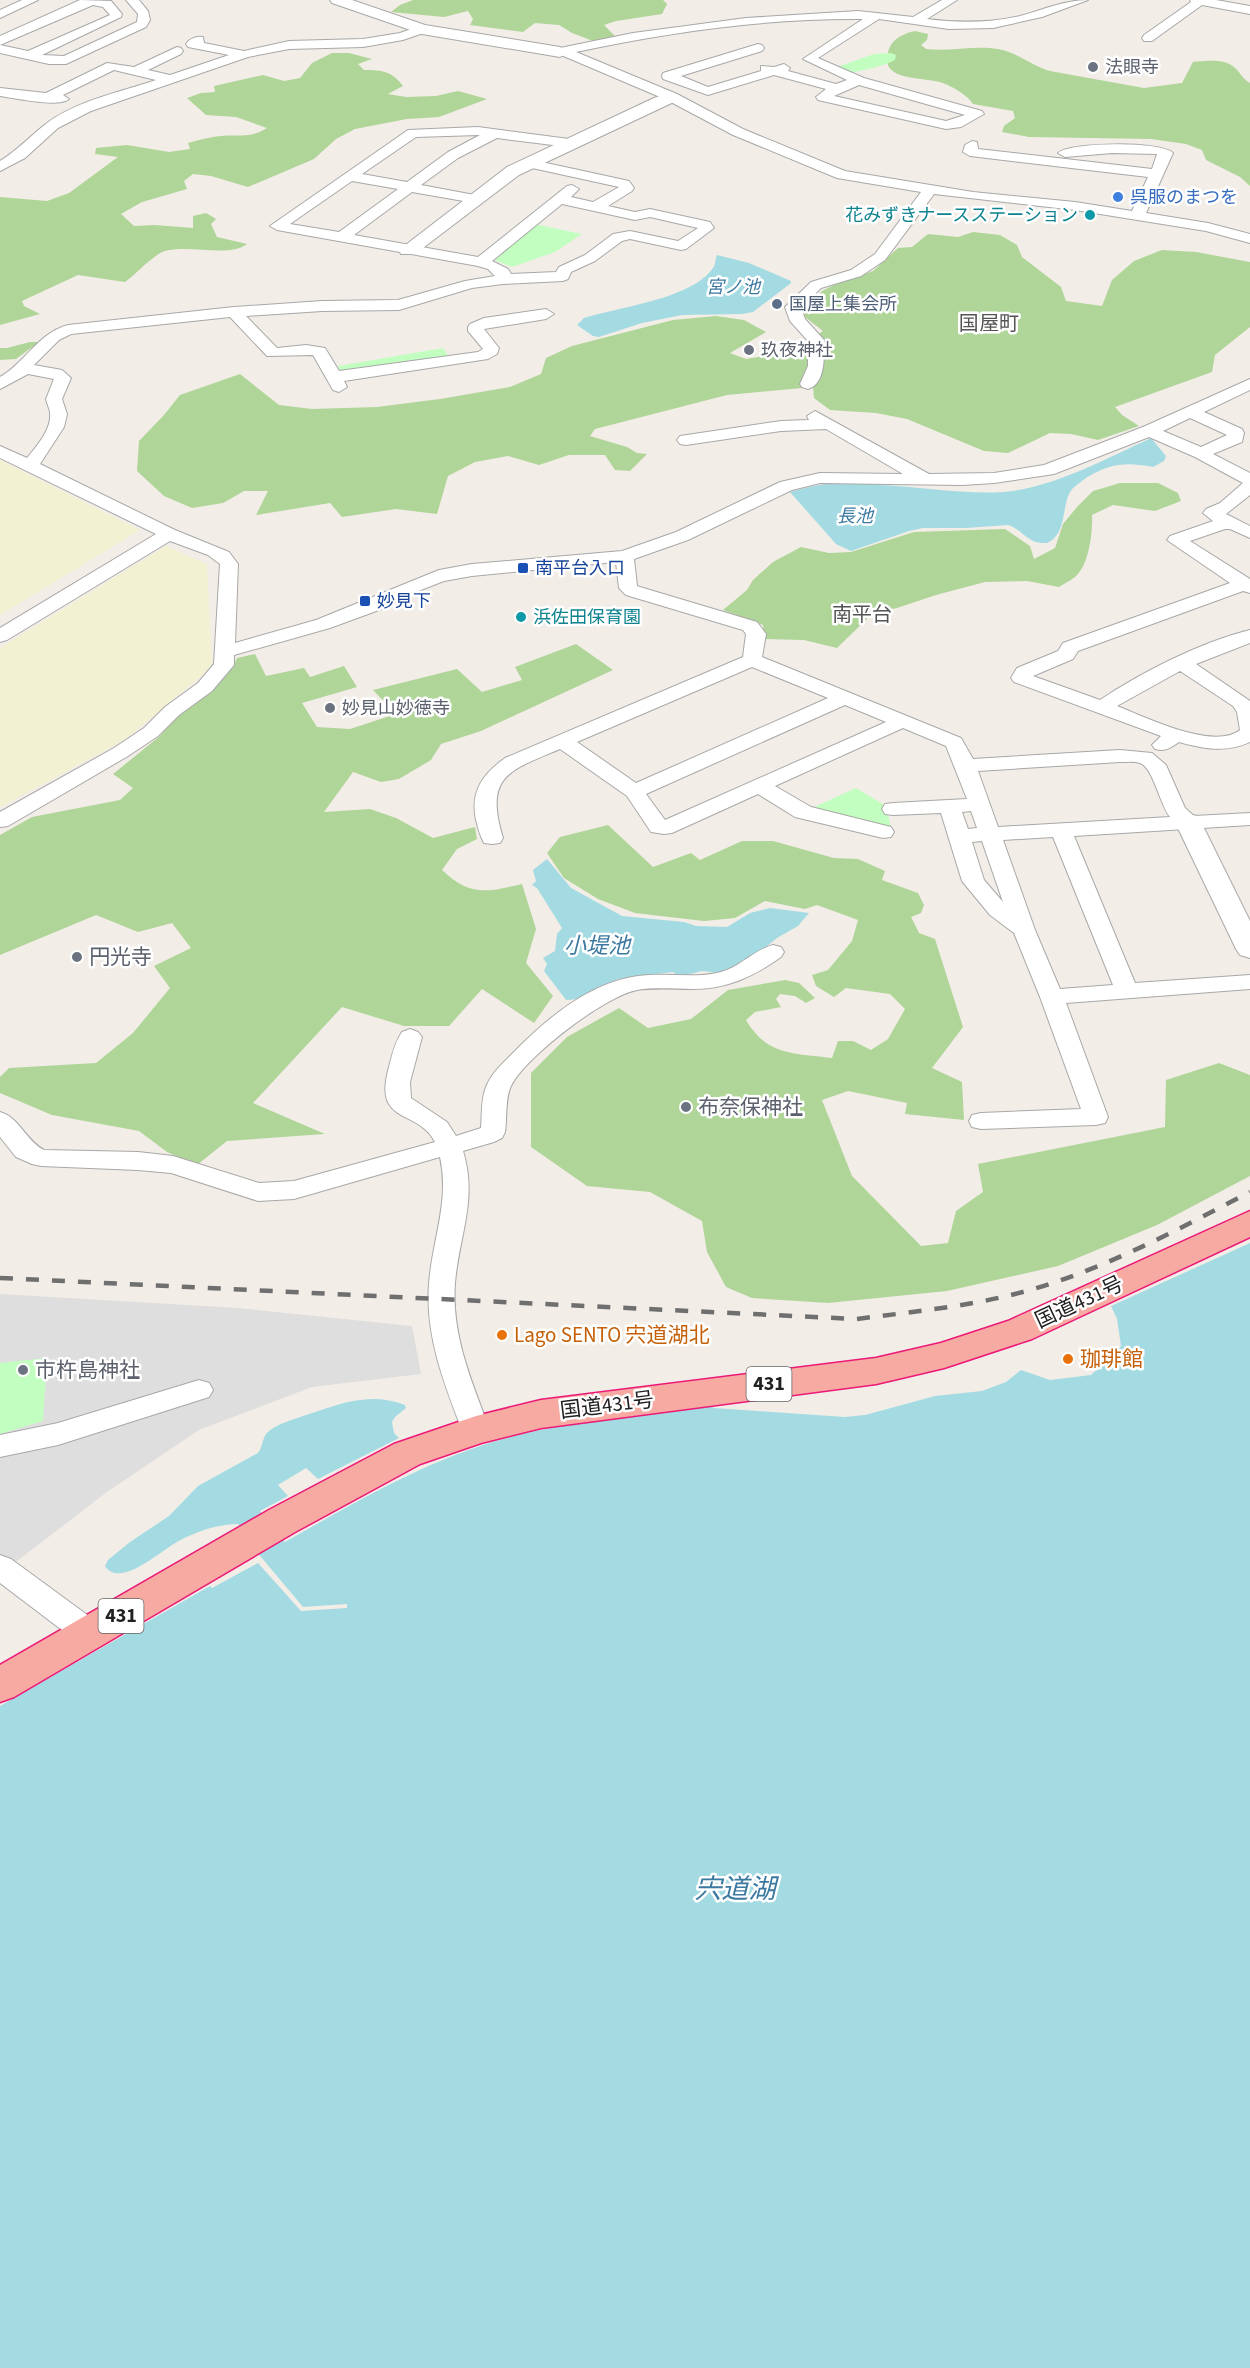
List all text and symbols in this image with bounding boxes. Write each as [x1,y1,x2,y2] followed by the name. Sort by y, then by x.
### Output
[1105,55,1159,80] place label: 法眼寺
[1086,60,1100,74] marker: 法眼寺
[1130,185,1238,210] place label: 呉服のまつを
[1111,190,1125,204] marker: 呉服のまつを
[845,203,1078,228] place label: 花みずきナースステーション
[1083,208,1097,222] marker: 花みずきナースステーション
[706,275,762,300] water label: 宮ノ池
[789,292,897,317] place label: 国屋上集会所
[770,297,784,311] marker: 国屋上集会所
[959,310,1019,338] district label: 国屋町
[761,338,833,363] place label: 玖夜神社
[742,343,756,357] marker: 玖夜神社
[837,504,875,529] water label: 長池
[535,556,625,581] place label: 南平台入口
[516,561,530,575] marker: 南平台入口
[377,589,431,614] place label: 妙見下
[358,594,372,608] marker: 妙見下
[832,601,892,629] district label: 南平台
[533,605,641,630] place label: 浜佐田保育園
[514,610,528,624] marker: 浜佐田保育園
[342,696,450,721] place label: 妙見山妙徳寺
[323,701,337,715] marker: 妙見山妙徳寺
[564,930,632,962] water label: 小堤池
[89,942,152,972] place label: 円光寺
[70,950,84,964] marker: 円光寺
[698,1092,803,1122] place label: 布奈保神社
[679,1100,693,1114] marker: 布奈保神社
[1030,1268,1128,1336] street label: 国道431号
[514,1320,709,1350] place label: Lago SENTO 宍道湖北
[495,1328,509,1342] marker: Lago SENTO 宍道湖北
[1080,1344,1143,1374] place label: 珈琲館
[1061,1352,1075,1366] marker: 珈琲館
[35,1355,140,1385] place label: 市杵島神社
[16,1363,30,1377] marker: 市杵島神社
[746,1367,792,1401] road number: 431
[558,1384,656,1426] street label: 国道431号
[98,1599,144,1633] road number: 431
[695,1870,779,1909] water label: 宍道湖

